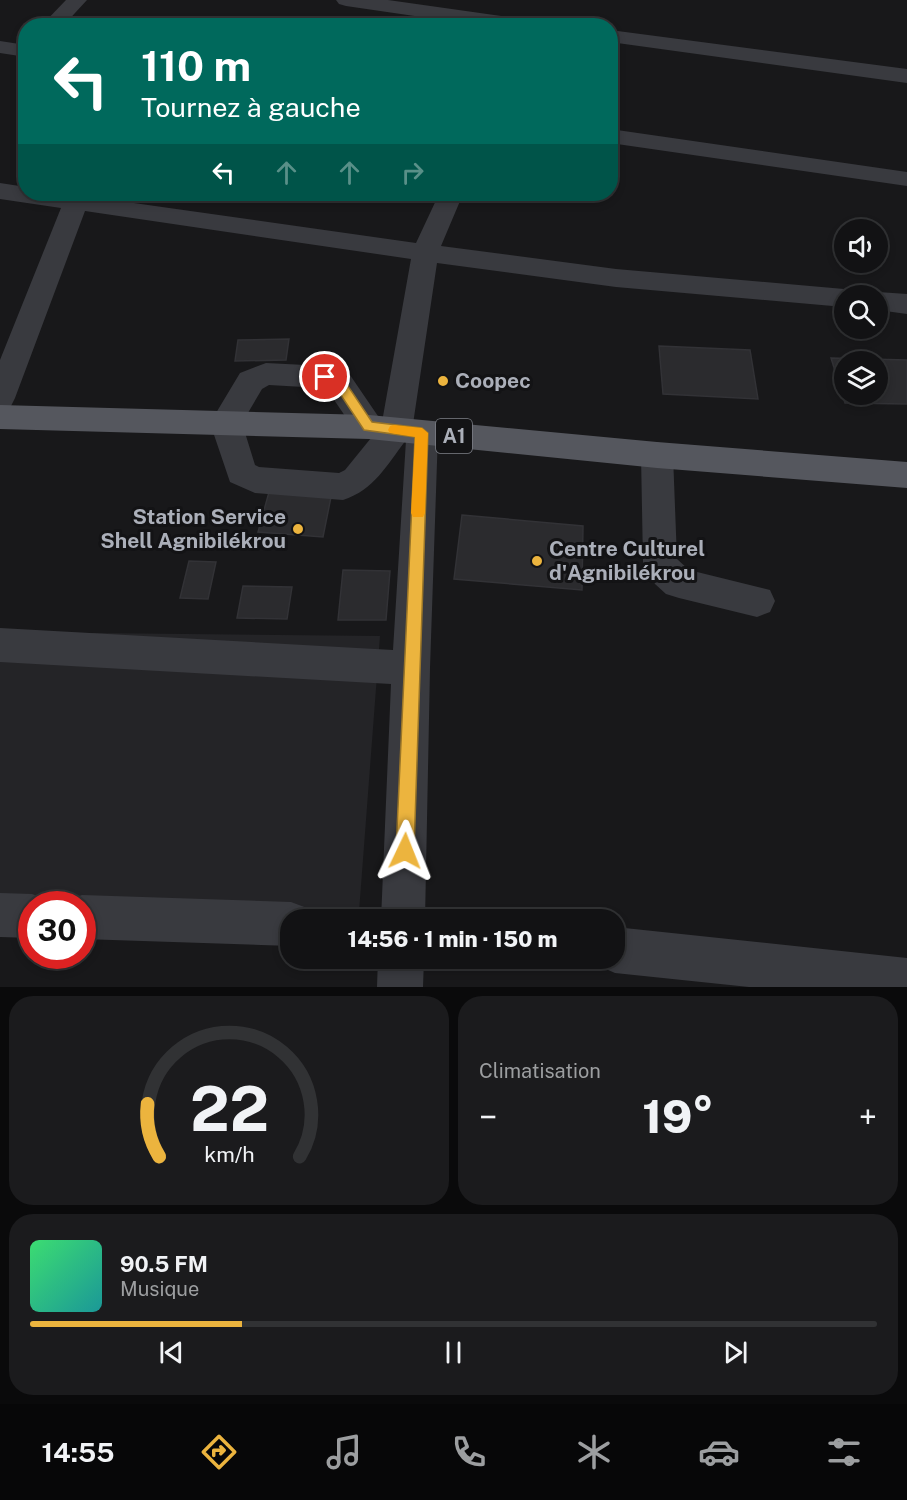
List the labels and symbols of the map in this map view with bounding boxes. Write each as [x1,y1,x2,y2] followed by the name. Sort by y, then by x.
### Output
[299,351,350,402] pin
[455,368,531,393] place label: Coopec
[436,374,450,388] marker: Coopec
[436,419,472,453] road number: A1
[100,504,286,553] place label: Station Service Shell Agnibilékrou
[291,522,305,536] marker: Station Service Shell Agnibilékrou
[549,536,705,585] place label: Centre Culturel d'Agnibilékrou
[530,554,544,568] marker: Centre Culturel d'Agnibilékrou
[373,819,437,883] position arrow
[18,891,96,969] speed limit sign: 30

